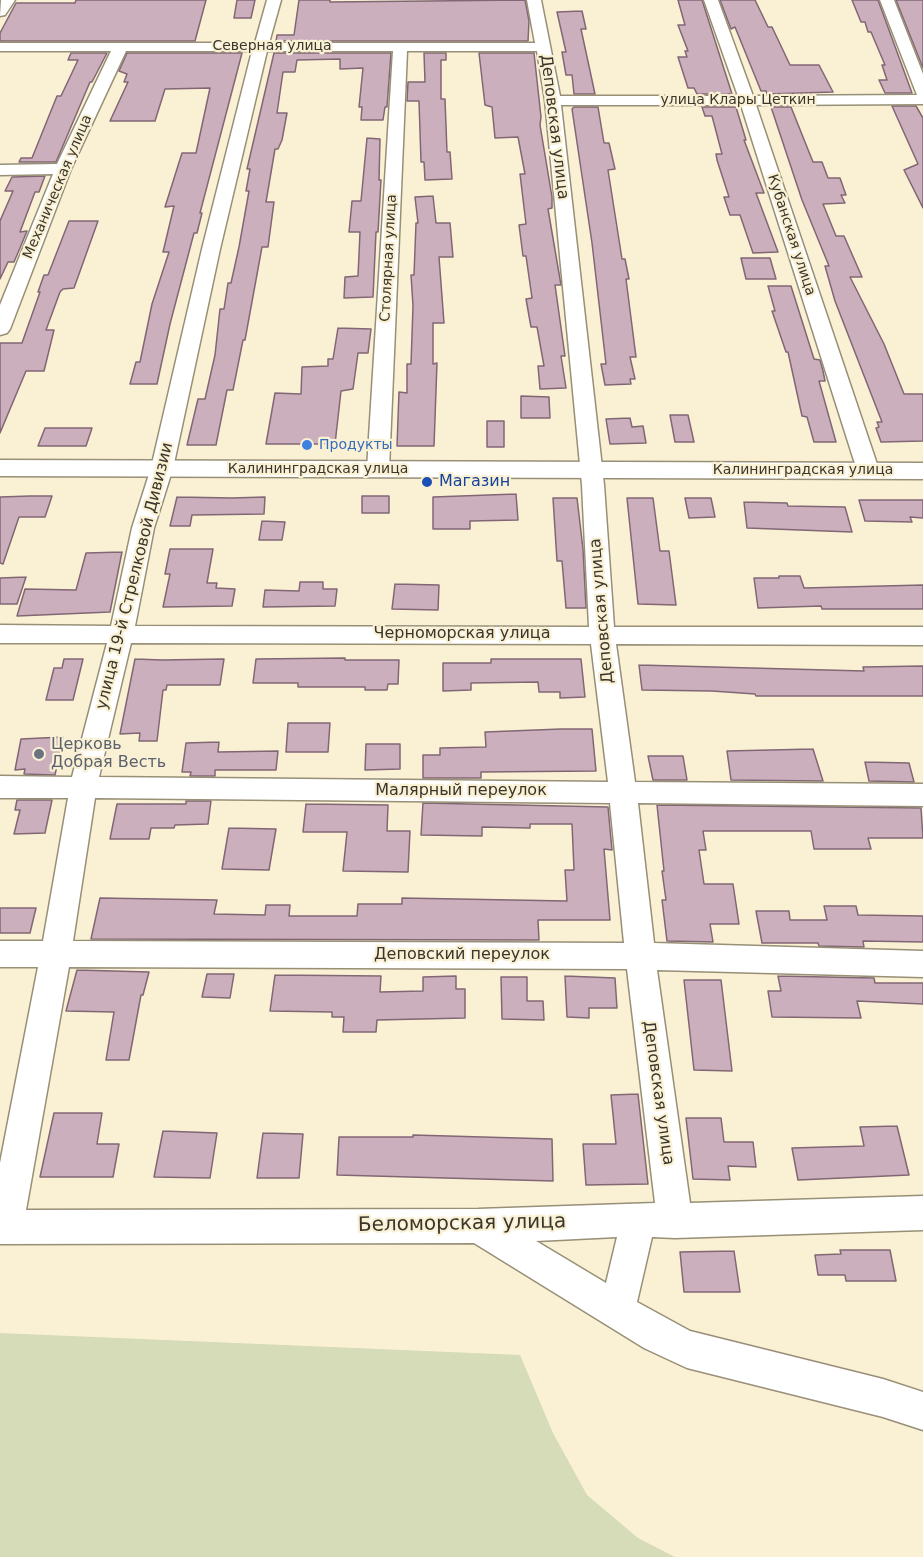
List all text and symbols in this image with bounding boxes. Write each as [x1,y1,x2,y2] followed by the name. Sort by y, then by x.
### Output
[212,38,332,54] street label: Северная улица
[536,53,572,201] street label: Деповская улица
[660,92,816,108] street label: улица Клары Цеткин
[20,112,96,262] street label: Механическая улица
[763,172,819,298] street label: Кубанская улица
[377,194,401,322] street label: Столярная улица
[319,437,393,453] place label: Продукты
[300,438,314,452] marker: Продукты
[92,441,178,711] street label: улица 19-й Стрелковой Дивизии
[228,461,408,477] street label: Калининградская улица
[713,462,893,478] street label: Калининградская улица
[439,472,510,492] place label: Магазин
[420,475,434,489] marker: Магазин
[586,538,618,684] street label: Деповская улица
[374,624,550,644] street label: Черноморская улица
[51,735,166,773] place label: Церковь Добрая Весть
[32,747,46,761] marker: Церковь Добрая Весть
[375,781,547,801] street label: Малярный переулок
[374,945,550,965] street label: Деповский переулок
[638,1019,678,1167] street label: Деповская улица
[358,1210,566,1238] street label: Беломорская улица

